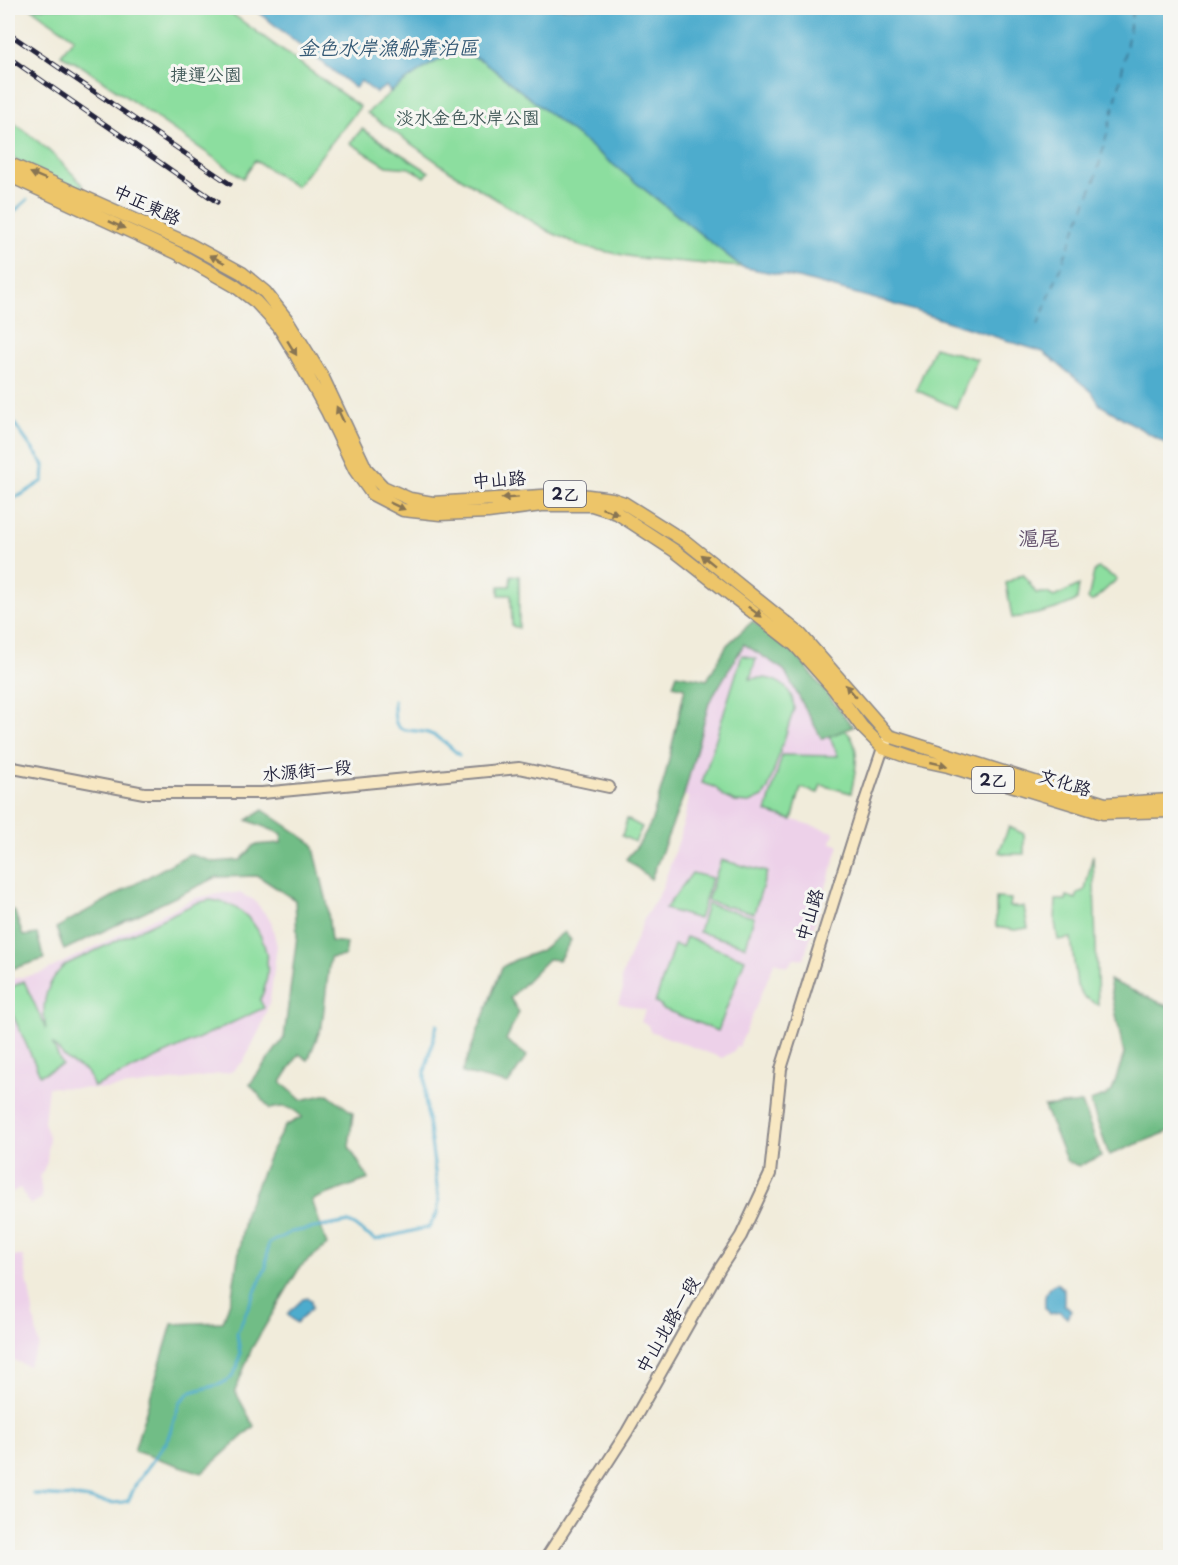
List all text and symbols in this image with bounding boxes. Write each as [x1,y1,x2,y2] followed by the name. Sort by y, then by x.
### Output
[298,32,479,62] water label: 金色水岸漁船靠泊區
[170,60,242,87] park label: 捷運公園
[396,103,540,130] park label: 淡水金色水岸公園
[29,171,47,181] one-way arrow
[109,176,186,231] street label: 中正東路
[108,220,126,230] one-way arrow
[208,254,225,264] one-way arrow
[286,340,297,356] one-way arrow
[336,406,345,423] one-way arrow
[471,463,527,494] street label: 中山路
[544,481,586,507] road number: 2乙
[501,493,520,502] one-way arrow
[388,501,406,511] one-way arrow
[601,507,619,517] one-way arrow
[1018,521,1060,553] district label: 滬尾
[700,553,716,566] one-way arrow
[747,606,762,618] one-way arrow
[845,684,858,699] one-way arrow
[261,752,353,787] street label: 水源街一段
[930,760,948,770] one-way arrow
[1036,761,1095,802] street label: 文化路
[972,767,1014,793] road number: 2乙
[788,885,829,944] street label: 中山路
[628,1271,705,1378] street label: 中山北路一段

